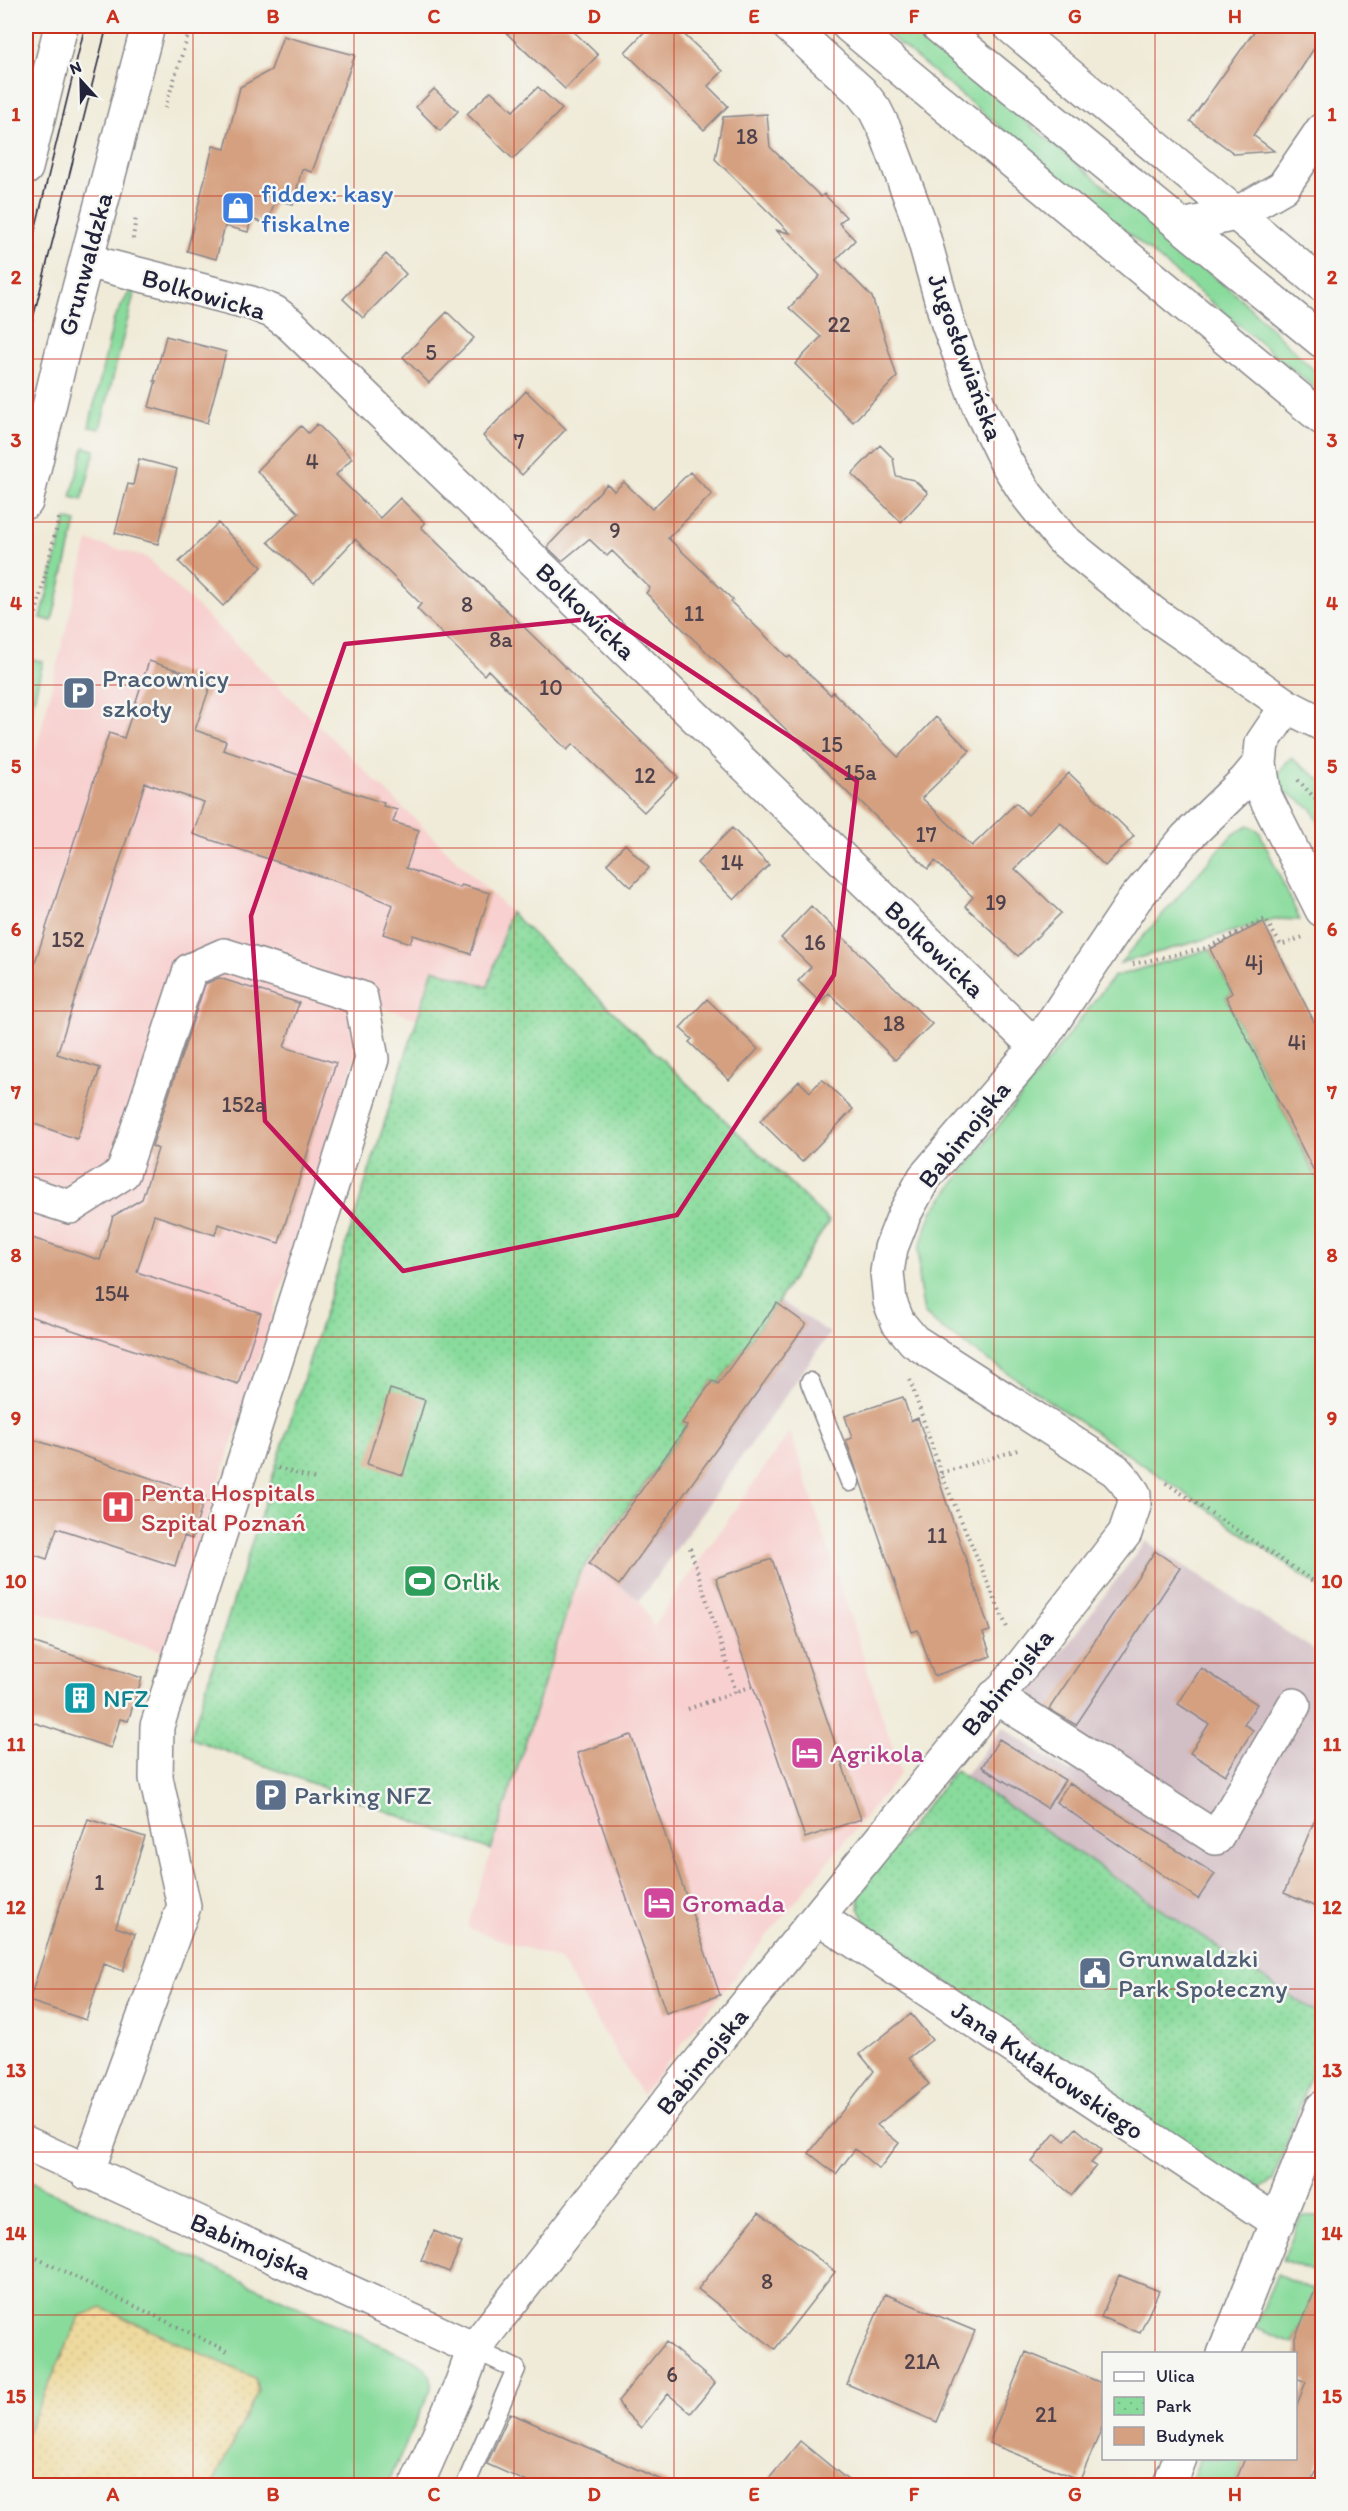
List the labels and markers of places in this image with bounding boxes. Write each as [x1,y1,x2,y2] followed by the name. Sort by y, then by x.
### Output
[261,177,393,239] place label: fiddex: kasy fiskalne
[220,190,256,226] shop icon: fiddex: kasy fiskalne
[102,662,229,724] place label: Pracownicy szkoły
[61,675,97,711] parking icon: Pracownicy szkoły
[141,1476,315,1538] place label: Penta Hospitals Szpital Poznań
[100,1489,136,1525] hospital icon: Penta Hospitals Szpital Poznań
[402,1563,438,1599] sports icon: Orlik
[443,1565,500,1597] place label: Orlik
[62,1680,98,1716] building icon: NFZ
[103,1682,149,1714] place label: NFZ
[789,1735,825,1771] hotel icon: Agrikola
[830,1737,924,1769] place label: Agrikola
[253,1777,289,1813] parking icon: Parking NFZ
[294,1779,432,1811] place label: Parking NFZ
[641,1885,677,1921] hotel icon: Gromada
[682,1887,785,1919] place label: Gromada
[1118,1942,1288,2004] place label: Grunwaldzki Park Społeczny
[1077,1955,1113,1991] public building icon: Grunwaldzki Park Społeczny

